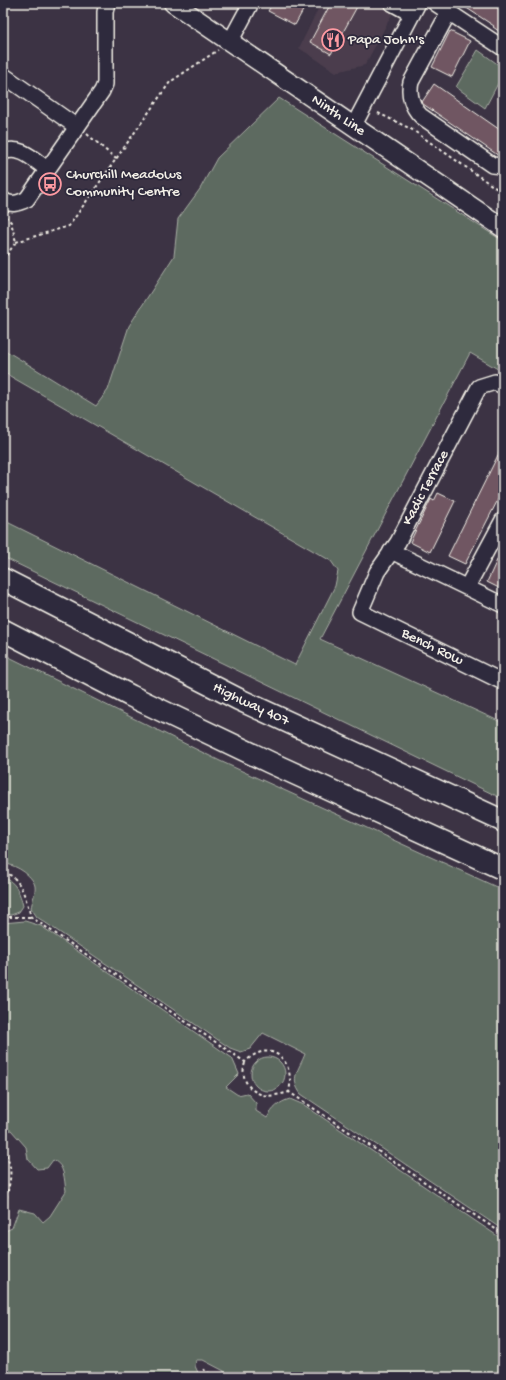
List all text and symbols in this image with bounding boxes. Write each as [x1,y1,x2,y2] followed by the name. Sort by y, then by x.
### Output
[320,27,346,53] restaurant icon: Papa John's
[347,31,425,49] place label: Papa John's
[308,91,369,141] street label: Ninth Line
[66,166,182,201] place label: Churchill Meadows Community Centre
[37,171,63,197] bus stop icon: Churchill Meadows Community Centre
[399,447,453,529] street label: Kadic Terrace
[397,624,466,670] street label: Bench Row
[210,679,293,731] street label: Highway 407

